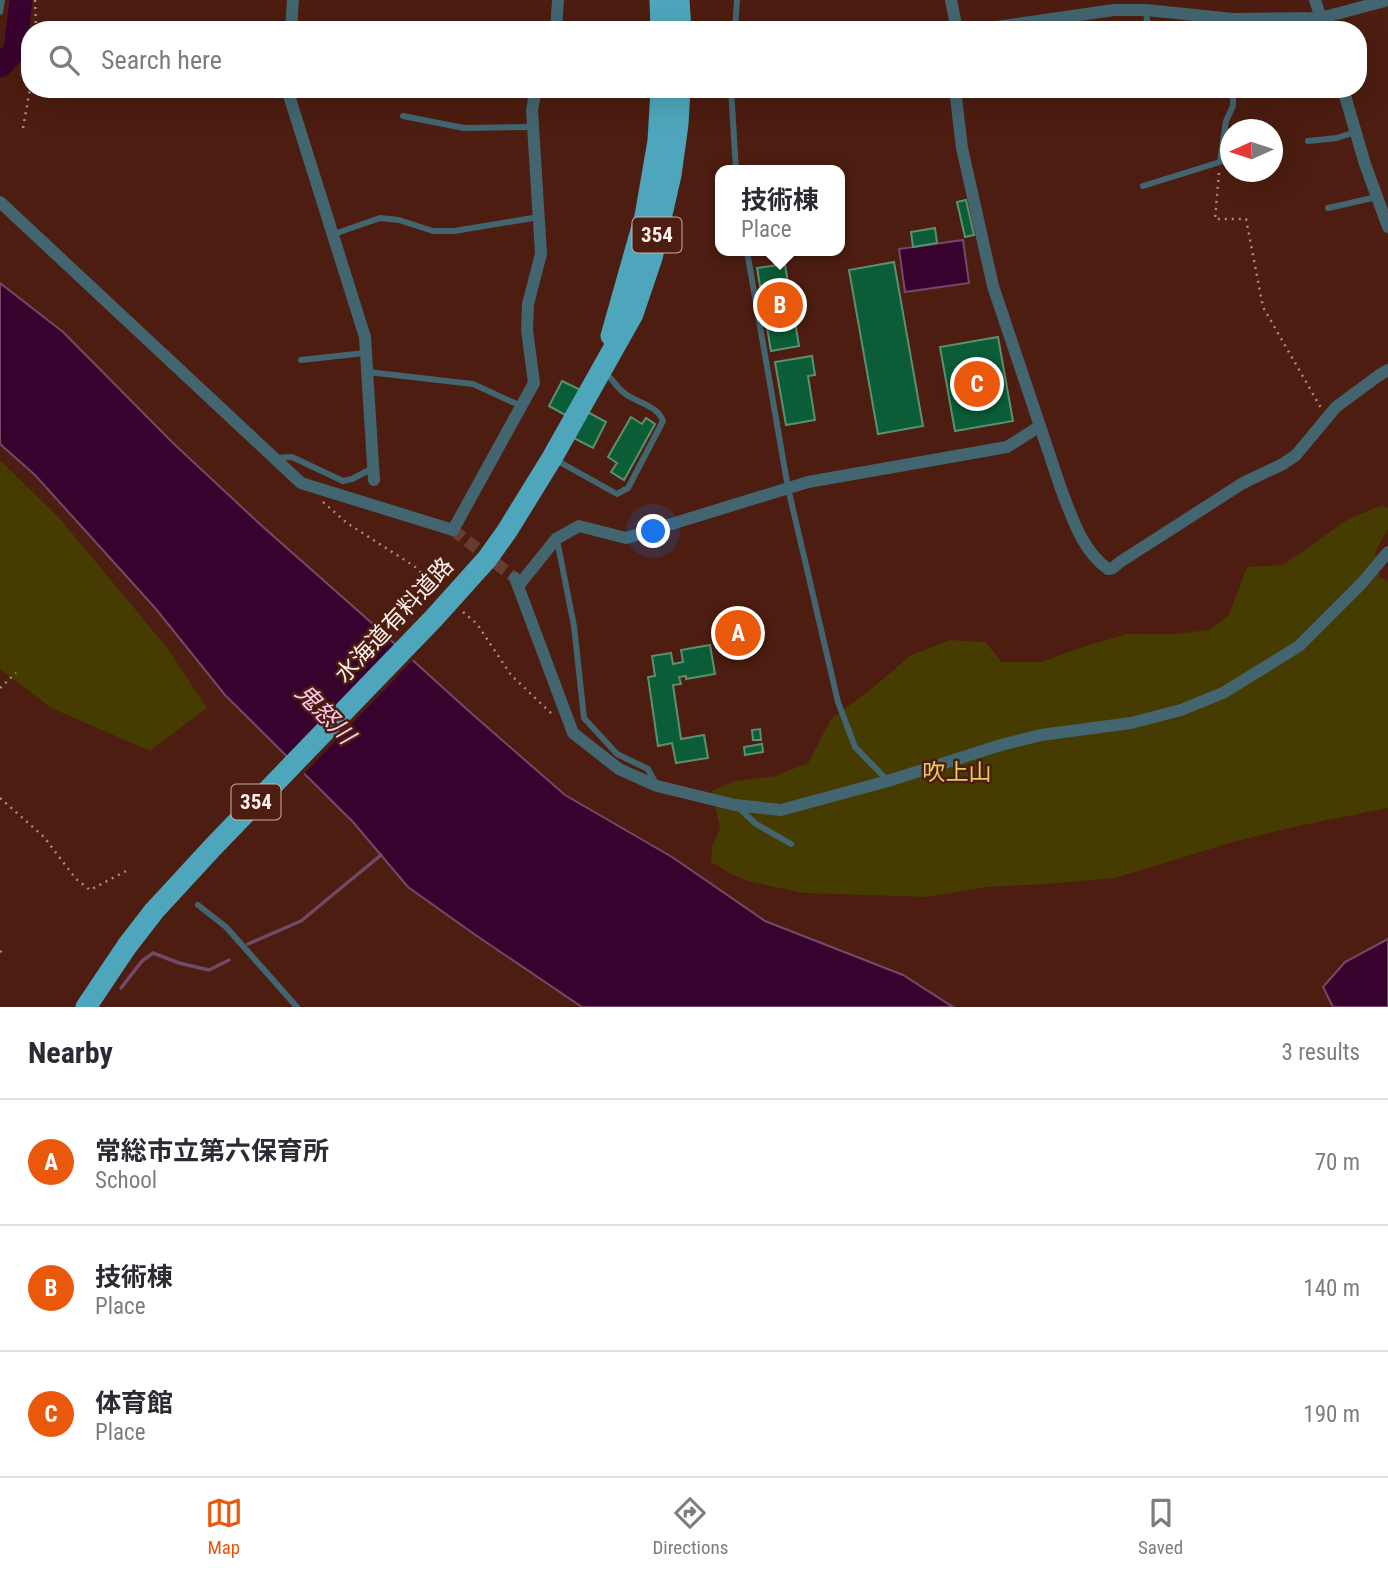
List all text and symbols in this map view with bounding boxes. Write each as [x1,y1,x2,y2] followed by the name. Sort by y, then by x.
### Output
[21,21,1367,98] search box
[45,41,83,79] icon: search
[101,45,222,75] text: Search here
[1220,119,1283,182] north arrow
[715,165,845,256] popup
[741,185,819,215] text: 技術棟
[741,216,791,243] text: Place
[632,218,682,252] road number: 354
[757,279,803,331] pin: B
[954,358,1000,410] pin: C
[636,514,670,548] your location
[330,552,459,688] street label: 水海道有料道路
[715,607,761,659] pin: A
[290,678,362,752] water label: 鬼怒川
[923,759,992,786] park label: 吹上山
[232,784,280,820] road number: 354
[28,1035,113,1070] text: Nearby
[1282,1039,1360,1066] text: 3 results
[95,1136,329,1166] text: 常総市立第六保育所
[44,1149,58,1176] text: A
[1315,1149,1360,1176] text: 70 m
[95,1167,157,1194] text: School
[95,1262,173,1292] text: 技術棟
[45,1275,57,1302] text: B
[1303,1275,1360,1302] text: 140 m
[95,1293,145,1320] text: Place
[95,1388,173,1418] text: 体育館
[44,1401,58,1428] text: C
[1303,1401,1360,1428] text: 190 m
[95,1419,145,1446] text: Place
[205,1494,243,1559] tab: Map
[652,1494,728,1559] tab: Directions
[1138,1494,1183,1559] tab: Saved

